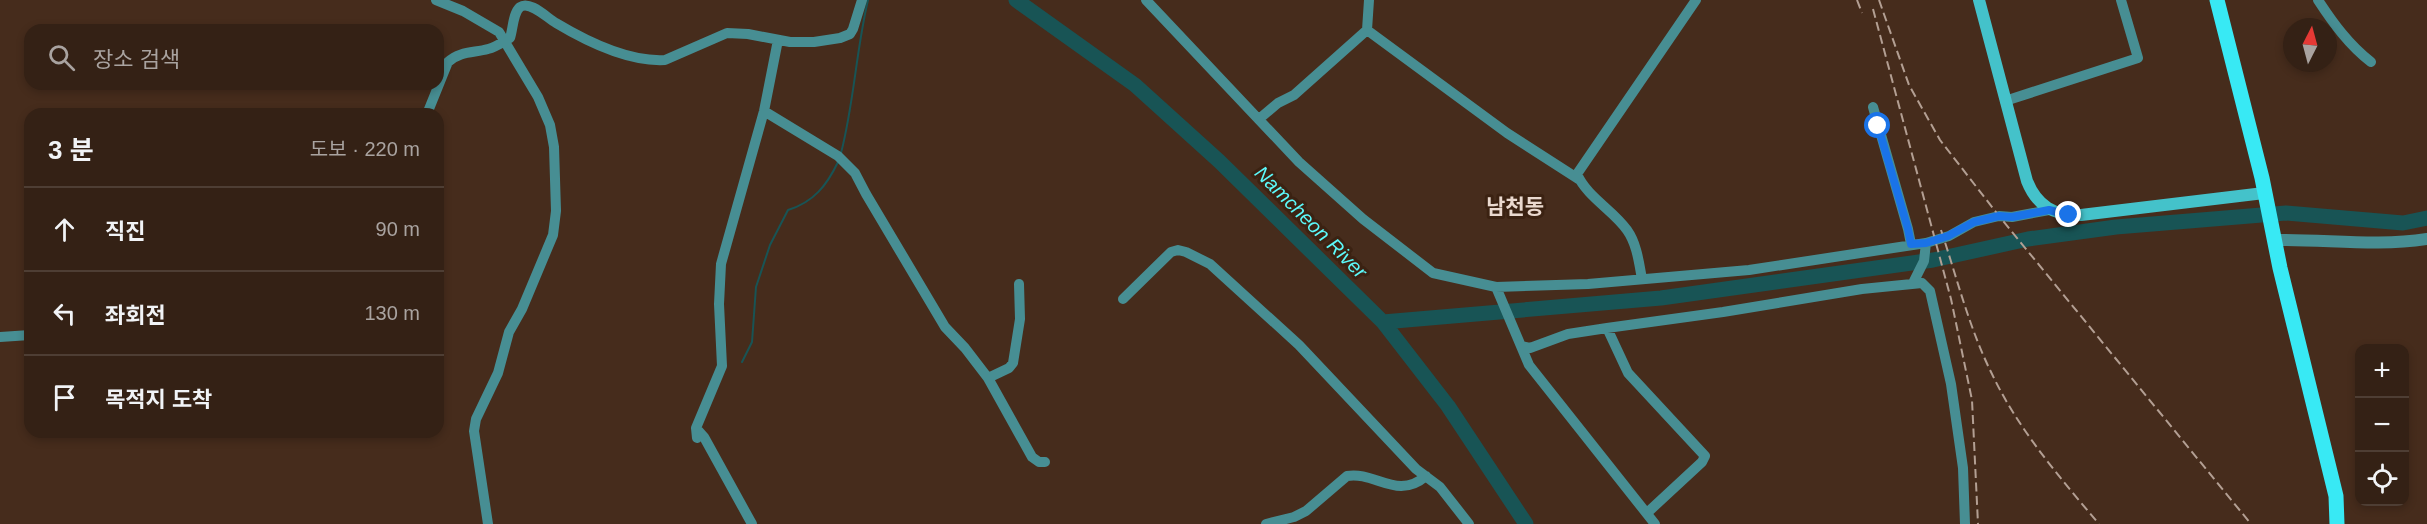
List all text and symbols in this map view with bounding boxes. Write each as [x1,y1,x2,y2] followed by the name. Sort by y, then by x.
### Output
[2283,18,2337,72] north arrow
[24,24,444,90] search box
[45,41,78,74] icon: search
[93,47,180,72] text: 장소 검색
[1864,112,1890,138] route start
[48,135,94,165] text: 3 분
[310,138,420,160] text: 도보 · 220 m
[1251,162,1372,283] water label: Namcheon River
[1486,195,1544,218] district label: 남천동
[2055,201,2081,227] route end
[48,213,81,246] icon: ahead
[376,218,420,240] text: 90 m
[105,219,145,244] text: 직진
[48,297,81,330] icon: left
[364,302,420,324] text: 130 m
[105,303,166,328] text: 좌회전
[2355,344,2409,506] map controls
[2355,344,2409,398] button: +
[48,381,81,414] icon: arrive
[105,387,212,412] text: 목적지 도착
[2355,398,2409,452] button: −
[2355,452,2409,506] button: locate

